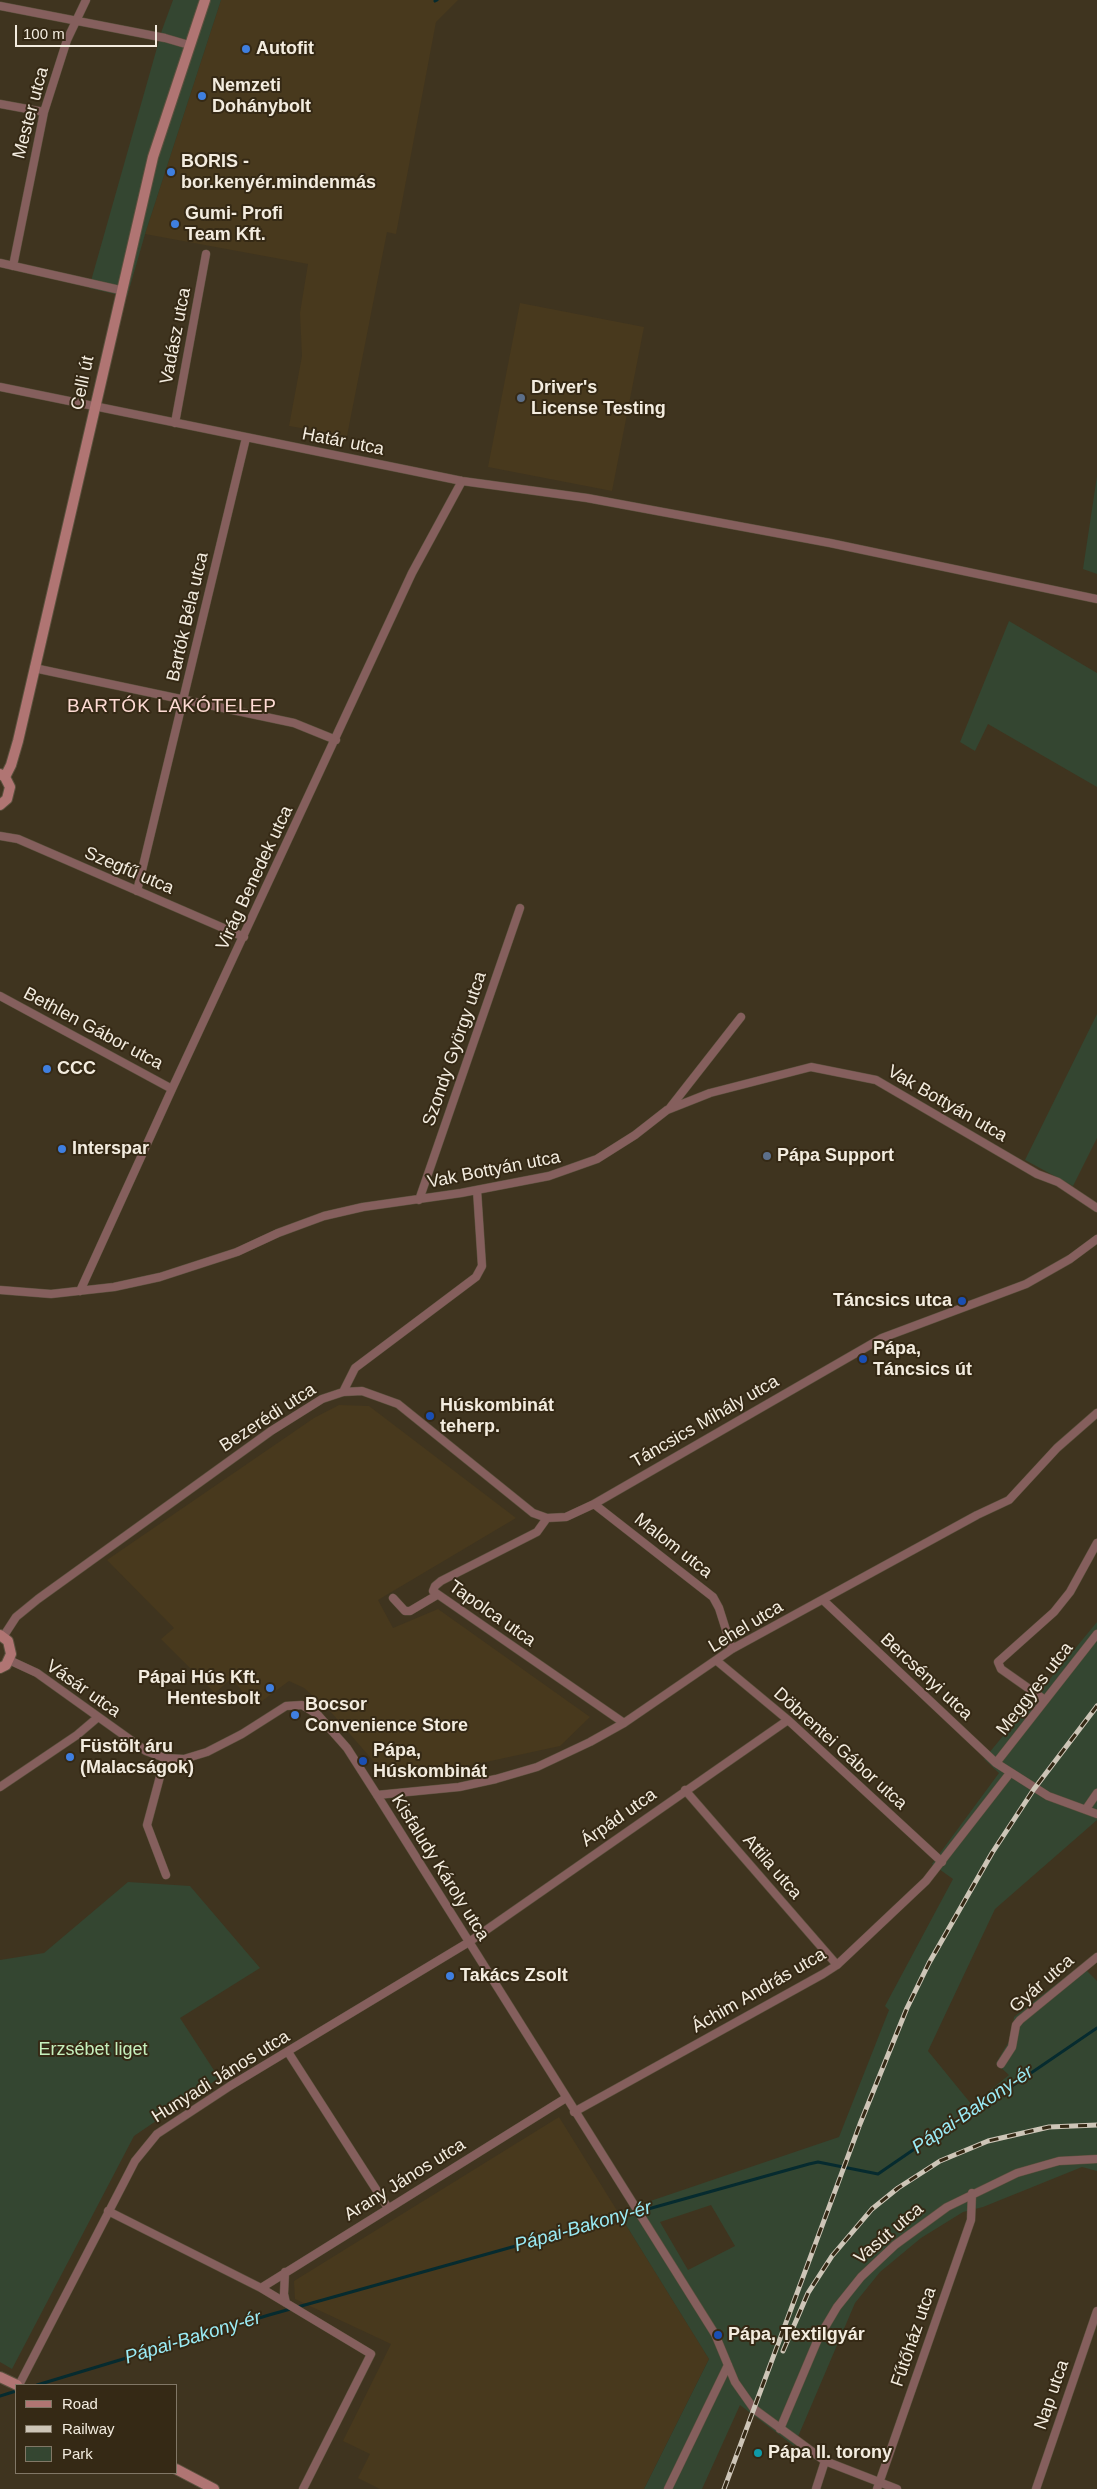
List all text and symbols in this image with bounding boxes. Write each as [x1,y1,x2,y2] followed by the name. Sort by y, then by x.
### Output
[18,15,160,47] scale bar
[23,25,65,42] text: 100 m
[256,38,314,60] place label: Autofit
[240,43,252,55] marker: Autofit
[8,65,54,161] street label: Mester utca
[212,75,311,118] place label: Nemzeti Dohánybolt
[196,90,208,102] marker: Nemzeti Dohánybolt
[181,151,376,193] place label: BORIS - bor.kenyér.mindenmás
[165,166,177,178] marker: BORIS - bor.kenyér.mindenmás
[185,203,283,245] place label: Gumi- Profi Team Kft.
[169,218,181,230] marker: Gumi- Profi Team Kft.
[156,286,196,386] street label: Vadász utca
[67,354,99,412] street label: Celli út
[531,377,666,419] place label: Driver's License Testing
[515,392,527,404] marker: Driver's License Testing
[300,423,386,461] street label: Határ utca
[163,550,213,684] street label: Bartók Béla utca
[65,696,279,718] district label: BARTÓK LAKÓTELEP
[212,802,298,954] street label: Virág Benedek utca
[81,842,177,900] street label: Szegfű utca
[418,969,492,1129] street label: Szondy György utca
[19,983,167,1075] street label: Bethlen Gábor utca
[57,1058,96,1080] place label: CCC
[883,1061,1011,1147] street label: Vak Bottyán utca
[41,1063,53,1075] marker: CCC
[72,1138,149,1160] place label: Interspar
[56,1143,68,1155] marker: Interspar
[777,1145,894,1167] place label: Pápa Support
[426,1147,562,1193] street label: Vak Bottyán utca
[761,1150,773,1162] marker: Pápa Support
[833,1290,952,1312] place label: Táncsics utca
[956,1295,968,1307] marker: Táncsics utca
[873,1338,972,1380] place label: Pápa, Táncsics út
[857,1353,869,1365] marker: Pápa, Táncsics út
[627,1371,783,1473] street label: Táncsics Mihály utca
[216,1379,320,1457] street label: Bezerédi utca
[440,1395,554,1438] place label: Húskombinát teherp.
[424,1410,436,1422] marker: Húskombinát teherp.
[630,1509,716,1583] street label: Malom utca
[444,1576,540,1652] street label: Tapolca utca
[705,1596,787,1658] street label: Lehel utca
[875,1629,977,1725] street label: Bercsényi utca
[992,1638,1078,1740] street label: Meggyes utca
[42,1655,124,1723] street label: Vásár utca
[138,1667,260,1710] place label: Pápai Hús Kft. Hentesbolt
[264,1682,276,1694] marker: Pápai Hús Kft. Hentesbolt
[769,1683,911,1815] street label: Döbrentei Gábor utca
[305,1694,468,1736] place label: Bocsor Convenience Store
[289,1709,301,1721] marker: Bocsor Convenience Store
[80,1736,194,1778] place label: Füstölt áru (Malacságok)
[373,1740,487,1782] place label: Pápa, Húskombinát
[64,1751,76,1763] marker: Füstölt áru (Malacságok)
[357,1755,369,1767] marker: Pápa, Húskombinát
[577,1784,661,1852] street label: Árpád utca
[386,1791,494,1945] street label: Kisfaludy Károly utca
[738,1830,806,1904] street label: Attila utca
[688,1944,830,2038] street label: Áchim András utca
[1005,1950,1079,2018] street label: Gyár utca
[460,1965,568,1987] place label: Takács Zsolt
[444,1970,456,1982] marker: Takács Zsolt
[148,2026,294,2128] street label: Hunyadi János utca
[38,2039,148,2061] park label: Erzsébet liget
[908,2061,1038,2159] water label: Pápai-Bakony-ér
[340,2134,470,2226] street label: Arany János utca
[512,2197,654,2257] water label: Pápai-Bakony-ér
[850,2199,928,2269] street label: Vasút utca
[887,2284,941,2390] street label: Fűtőház utca
[122,2306,264,2370] water label: Pápai-Bakony-ér
[728,2324,865,2346] place label: Pápa, Textilgyár
[712,2329,724,2341] marker: Pápa, Textilgyár
[1030,2357,1074,2433] street label: Nap utca
[15,2384,178,2474] legend
[62,2395,98,2412] text: Road
[62,2420,115,2437] text: Railway
[768,2442,892,2464] place label: Pápa II. torony
[62,2445,93,2462] text: Park
[752,2447,764,2459] marker: Pápa II. torony

